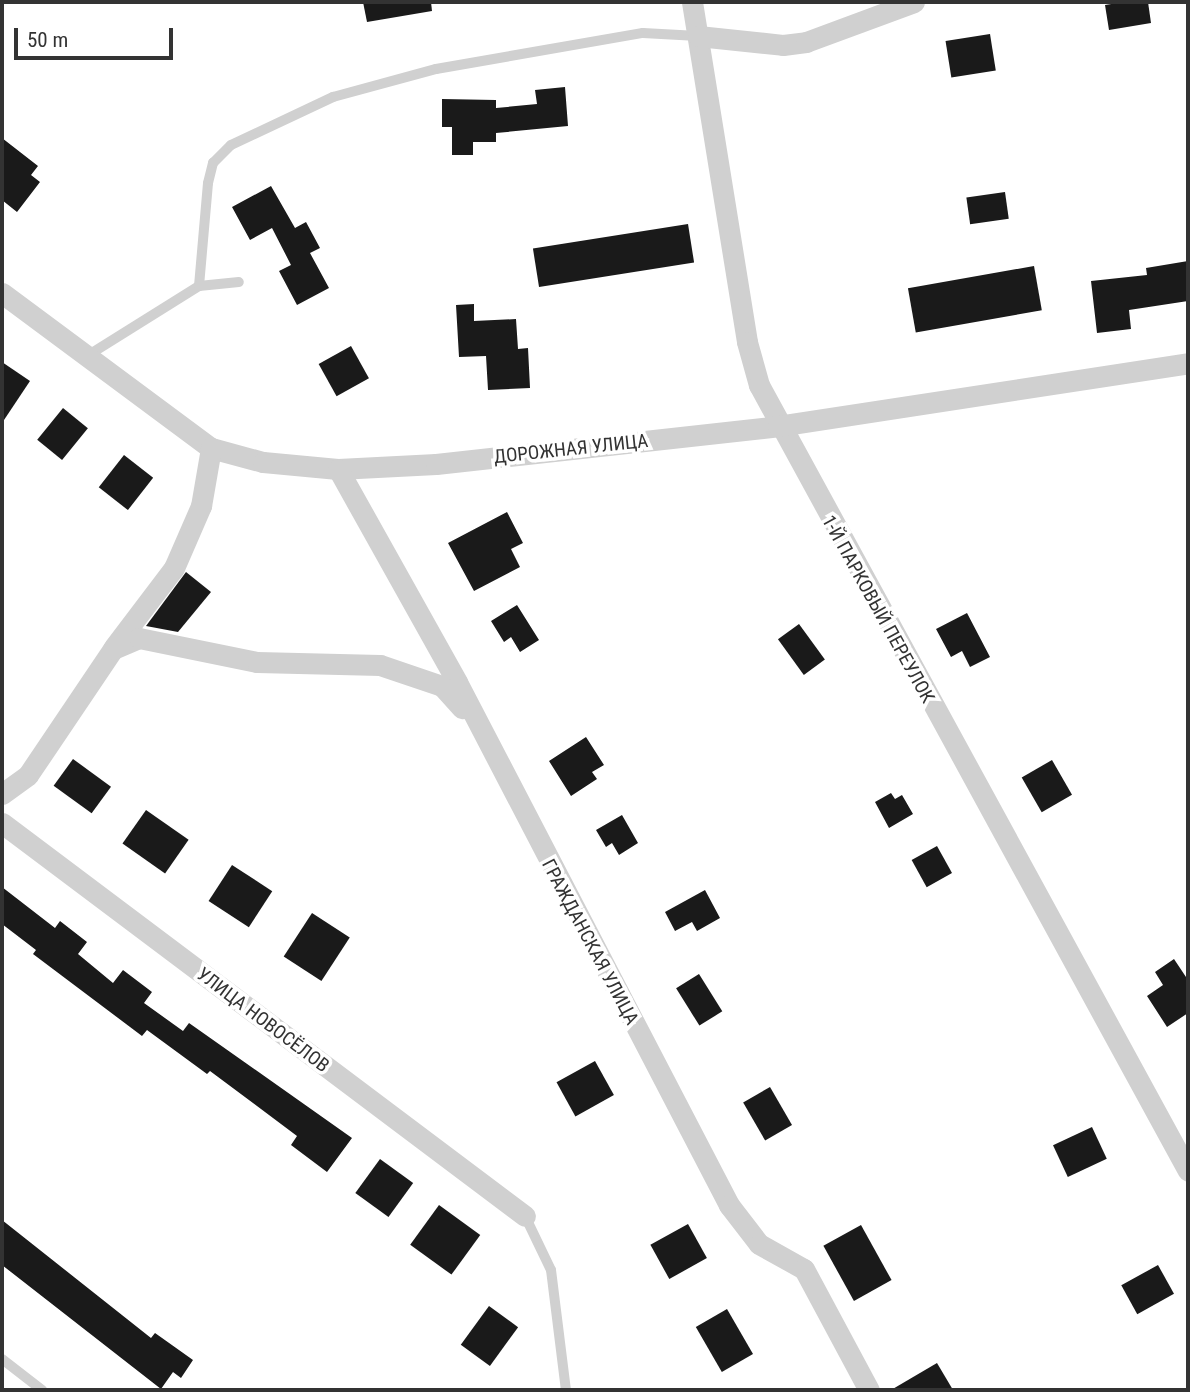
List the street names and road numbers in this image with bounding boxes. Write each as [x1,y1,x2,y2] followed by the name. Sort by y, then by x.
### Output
[493,430,649,468] street label: ДОРОЖНАЯ УЛИЦА
[817,511,939,707] street label: 1-Й ПАРКОВЫЙ ПЕРЕУЛОК
[537,855,643,1029] street label: ГРАЖДАНСКАЯ УЛИЦА
[192,963,334,1077] street label: УЛИЦА НОВОСЁЛОВ

